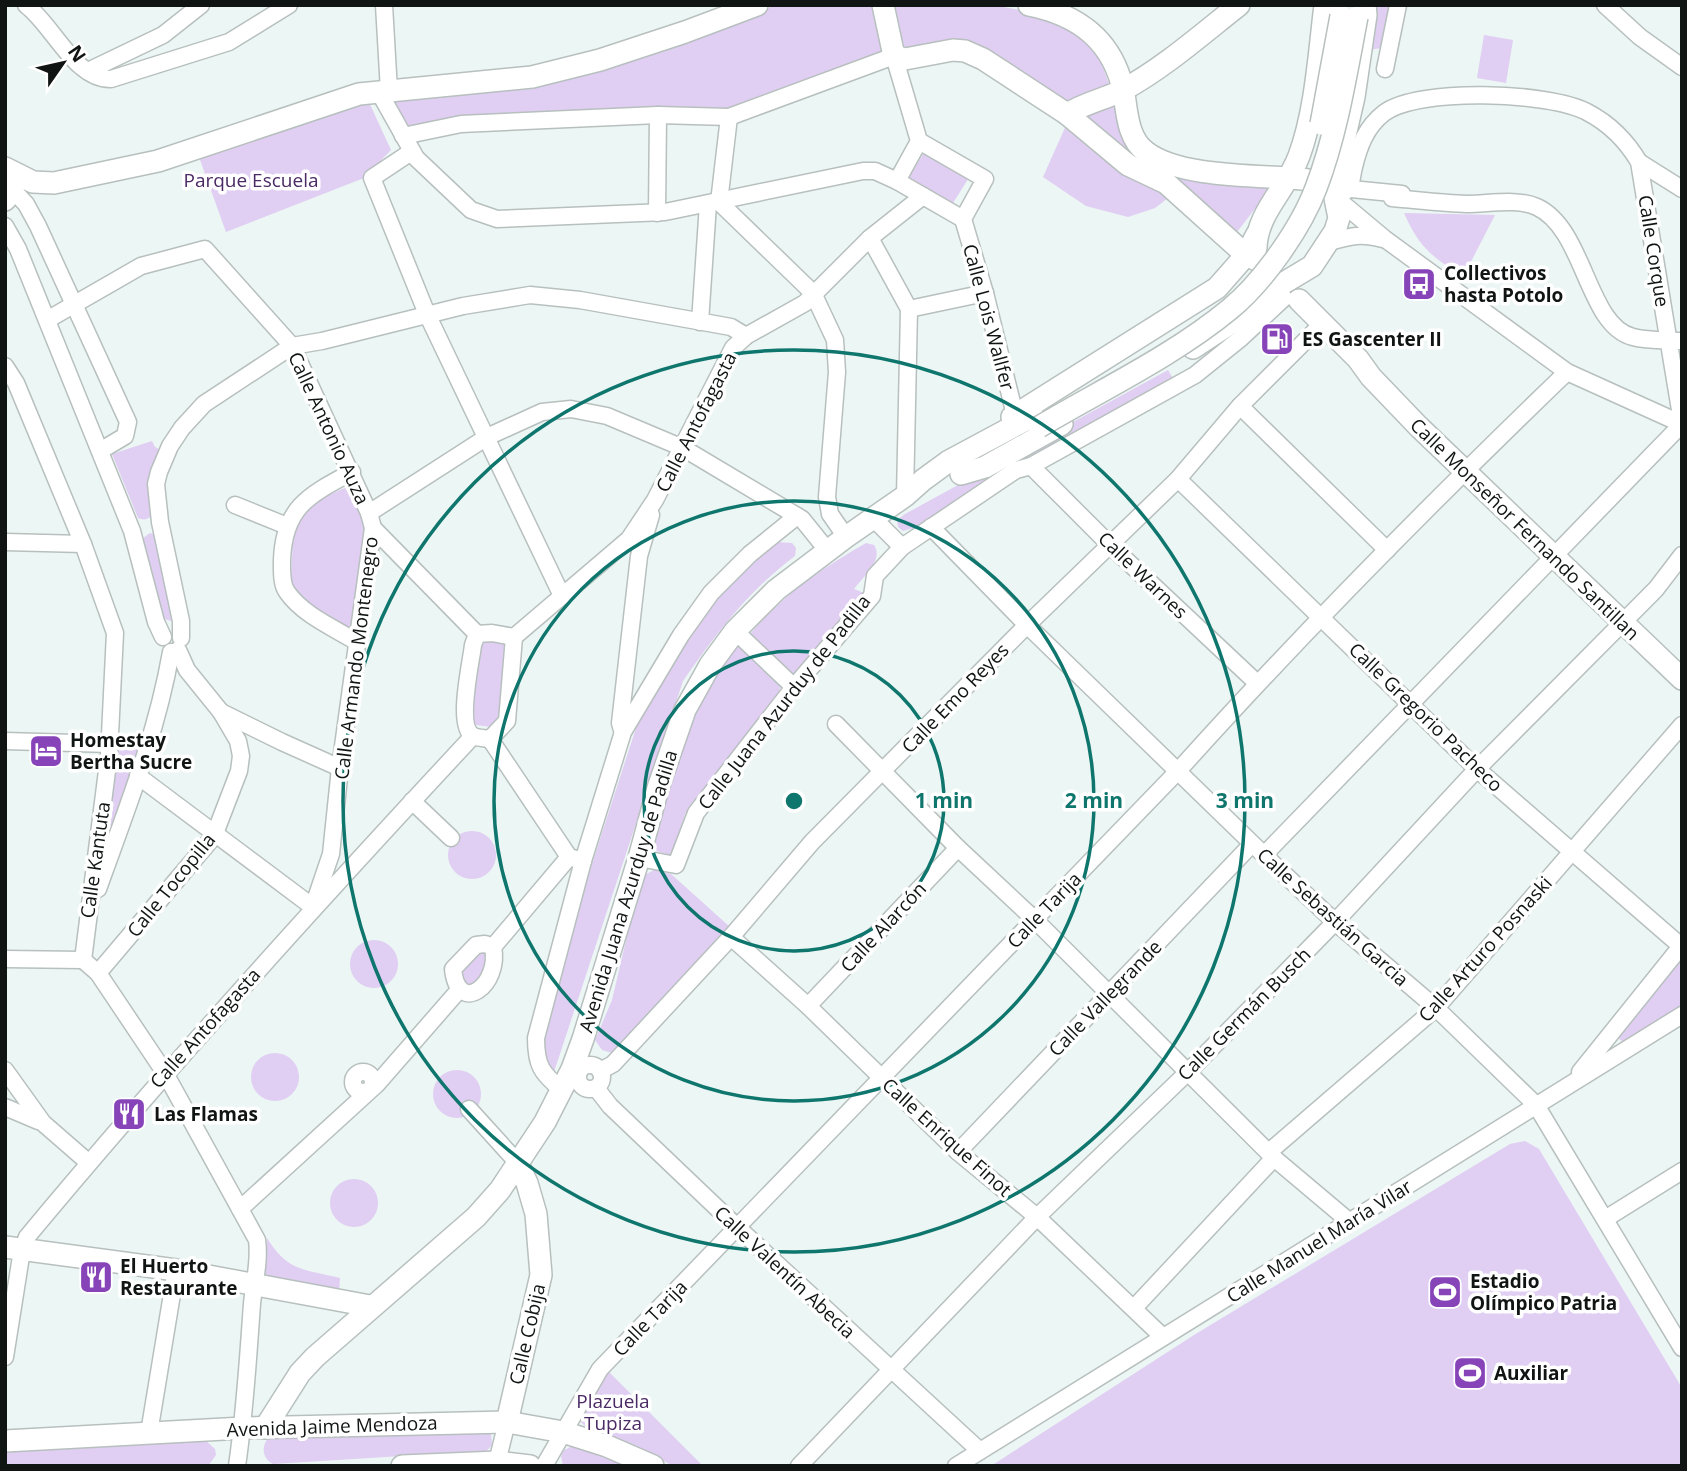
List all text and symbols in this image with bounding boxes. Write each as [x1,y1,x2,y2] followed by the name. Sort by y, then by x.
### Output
[28,28,98,98] north arrow
[62,40,92,67] text: N
[183,167,319,193] park label: Parque Escuela
[1632,193,1676,309] street label: Calle Corque
[957,241,1021,393] street label: Calle Lois Wallfer
[1444,260,1563,308] place label: Collectivos hasta Potolo
[1400,265,1438,303] bus stop icon: Collectivos hasta Potolo
[1258,320,1296,358] fuel station icon: ES Gascenter II
[1302,326,1442,352] place label: ES Gascenter II
[282,347,376,509] street label: Calle Antonio Auza
[650,348,742,496] street label: Calle Antofagasta
[1405,412,1645,646] street label: Calle Monseñor Fernando Santillan
[1093,526,1193,624] street label: Calle Warnes
[328,535,384,781] street label: Calle Armando Montenegro
[692,589,876,815] street label: Calle Juana Azurduy de Padilla
[896,637,1014,759] street label: Calle Emo Reyes
[1343,637,1509,797] street label: Calle Gregorio Pacheco
[70,727,192,775] place label: Homestay Bertha Sucre
[27,732,65,770] hotel icon: Homestay Bertha Sucre
[573,747,683,1035] street label: Avenida Juana Azurduy de Padilla
[915,786,973,814] text: 1 min
[1065,786,1123,814] text: 2 min
[1216,786,1274,814] text: 3 min
[782,789,806,813] centre of rings
[74,800,116,920] street label: Calle Kantuta
[121,828,221,942] street label: Calle Tocopilla
[1252,842,1414,992] street label: Calle Sebastián Garcia
[1001,866,1087,954] street label: Calle Tarija
[1412,870,1558,1028] street label: Calle Arturo Posnaski
[834,876,932,978] street label: Calle Alarcón
[1043,934,1167,1062] street label: Calle Vallegrande
[1172,942,1316,1086] street label: Calle Germán Busch
[144,962,266,1094] street label: Calle Antofagasta
[877,1072,1017,1202] street label: Calle Enrique Finot
[110,1095,148,1133] restaurant icon: Las Flamas
[154,1101,258,1127] place label: Las Flamas
[1221,1173,1417,1309] street label: Calle Manuel María Vilar
[709,1200,861,1344] street label: Calle Valentín Abecia
[120,1253,238,1301] place label: El Huerto Restaurante
[77,1258,115,1296] restaurant icon: El Huerto Restaurante
[1470,1268,1617,1316] place label: Estadio Olímpico Patria
[1426,1273,1464,1311] sports icon: Estadio Olímpico Patria
[607,1274,693,1362] street label: Calle Tarija
[503,1281,551,1387] street label: Calle Cobija
[1451,1354,1489,1392] sports icon: Auxiliar
[1494,1360,1568,1386] place label: Auxiliar
[576,1388,650,1436] park label: Plazuela Tupiza
[226,1409,438,1443] street label: Avenida Jaime Mendoza

